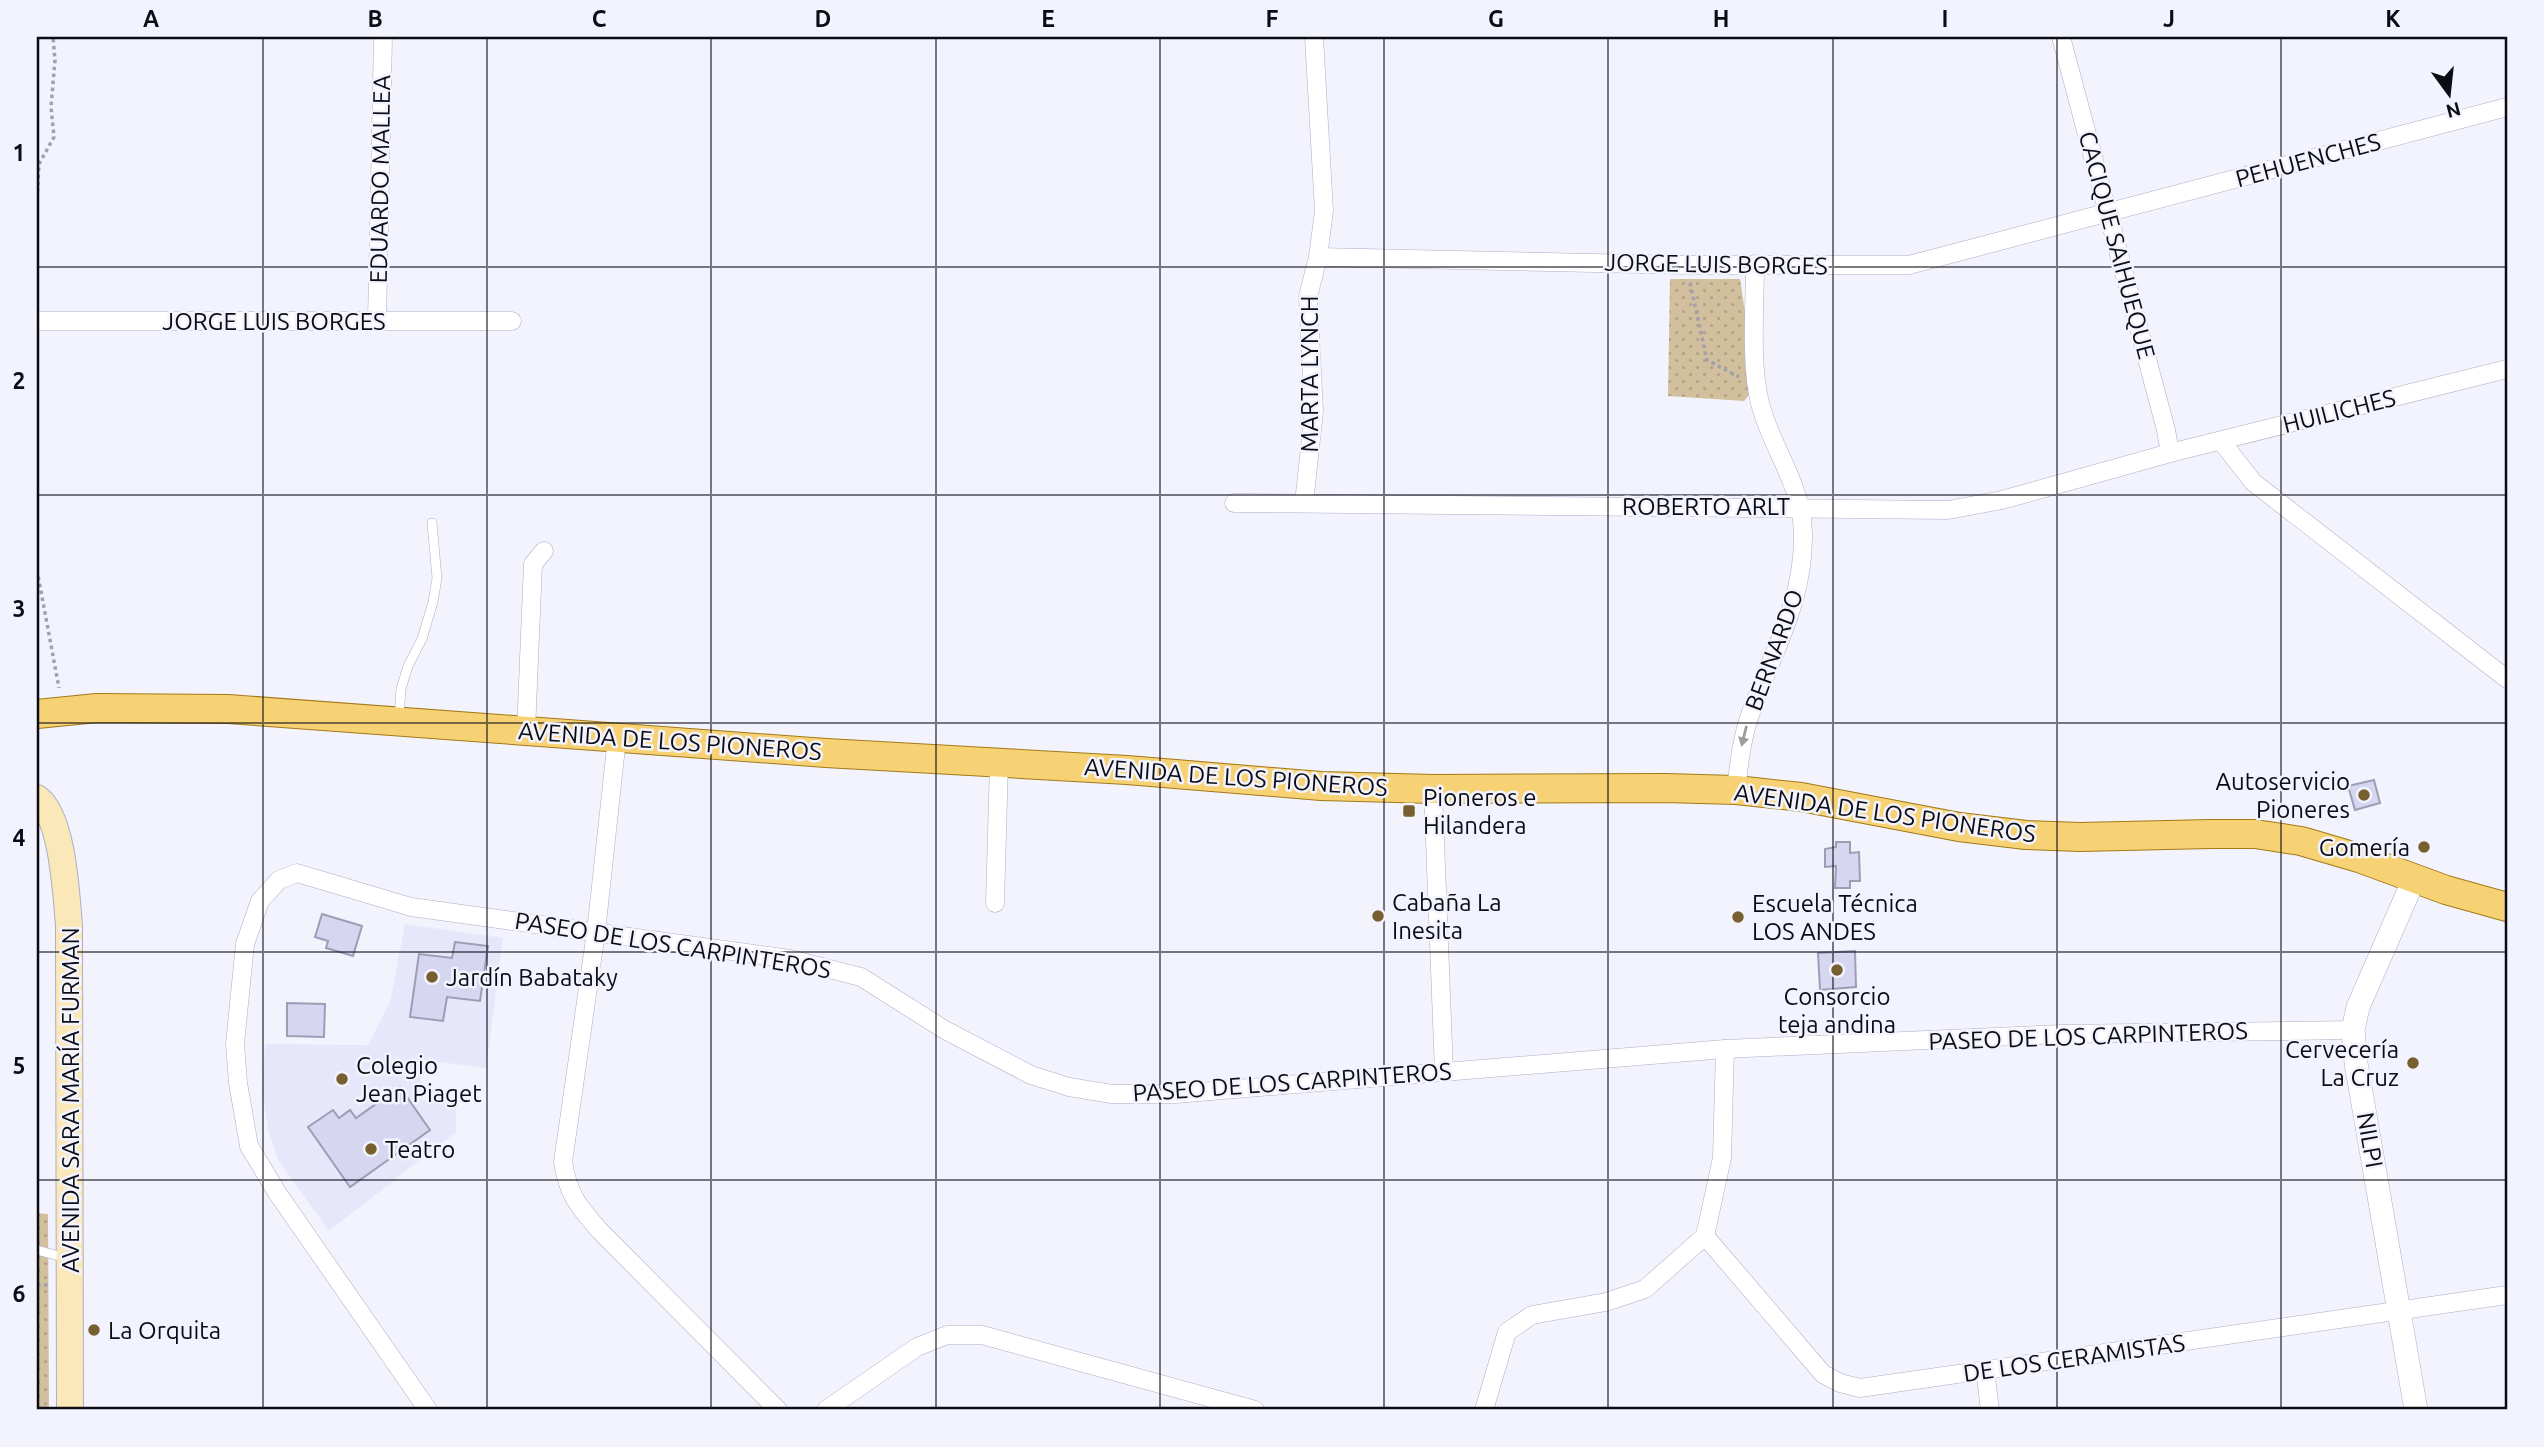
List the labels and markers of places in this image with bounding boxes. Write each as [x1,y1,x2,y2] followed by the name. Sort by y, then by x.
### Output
[2215,768,2350,823] place label: Autoservicio Pioneres
[1423,784,1536,839] place label: Pioneros e Hilandera
[2356,787,2372,803] marker: Autoservicio Pioneres
[1401,803,1417,819] marker: Pioneros e Hilandera
[2319,834,2410,861] place label: Gomería
[2416,839,2432,855] marker: Gomería
[1392,889,1502,944] place label: Cabaña La Inesita
[1752,890,1918,945] place label: Escuela Técnica LOS ANDES
[1370,908,1386,924] marker: Cabaña La Inesita
[1730,909,1746,925] marker: Escuela Técnica LOS ANDES
[1829,962,1845,978] marker: Consorcio teja andina
[446,964,618,991] place label: Jardín Babataky
[424,969,440,985] marker: Jardín Babataky
[1778,983,1896,1038] place label: Consorcio teja andina
[2285,1036,2399,1091] place label: Cervecería La Cruz
[356,1052,482,1107] place label: Colegio Jean Piaget
[2405,1055,2421,1071] marker: Cervecería La Cruz
[334,1071,350,1087] marker: Colegio Jean Piaget
[385,1136,455,1163] place label: Teatro
[363,1141,379,1157] marker: Teatro
[108,1317,221,1344] place label: La Orquita
[86,1322,102,1338] marker: La Orquita

